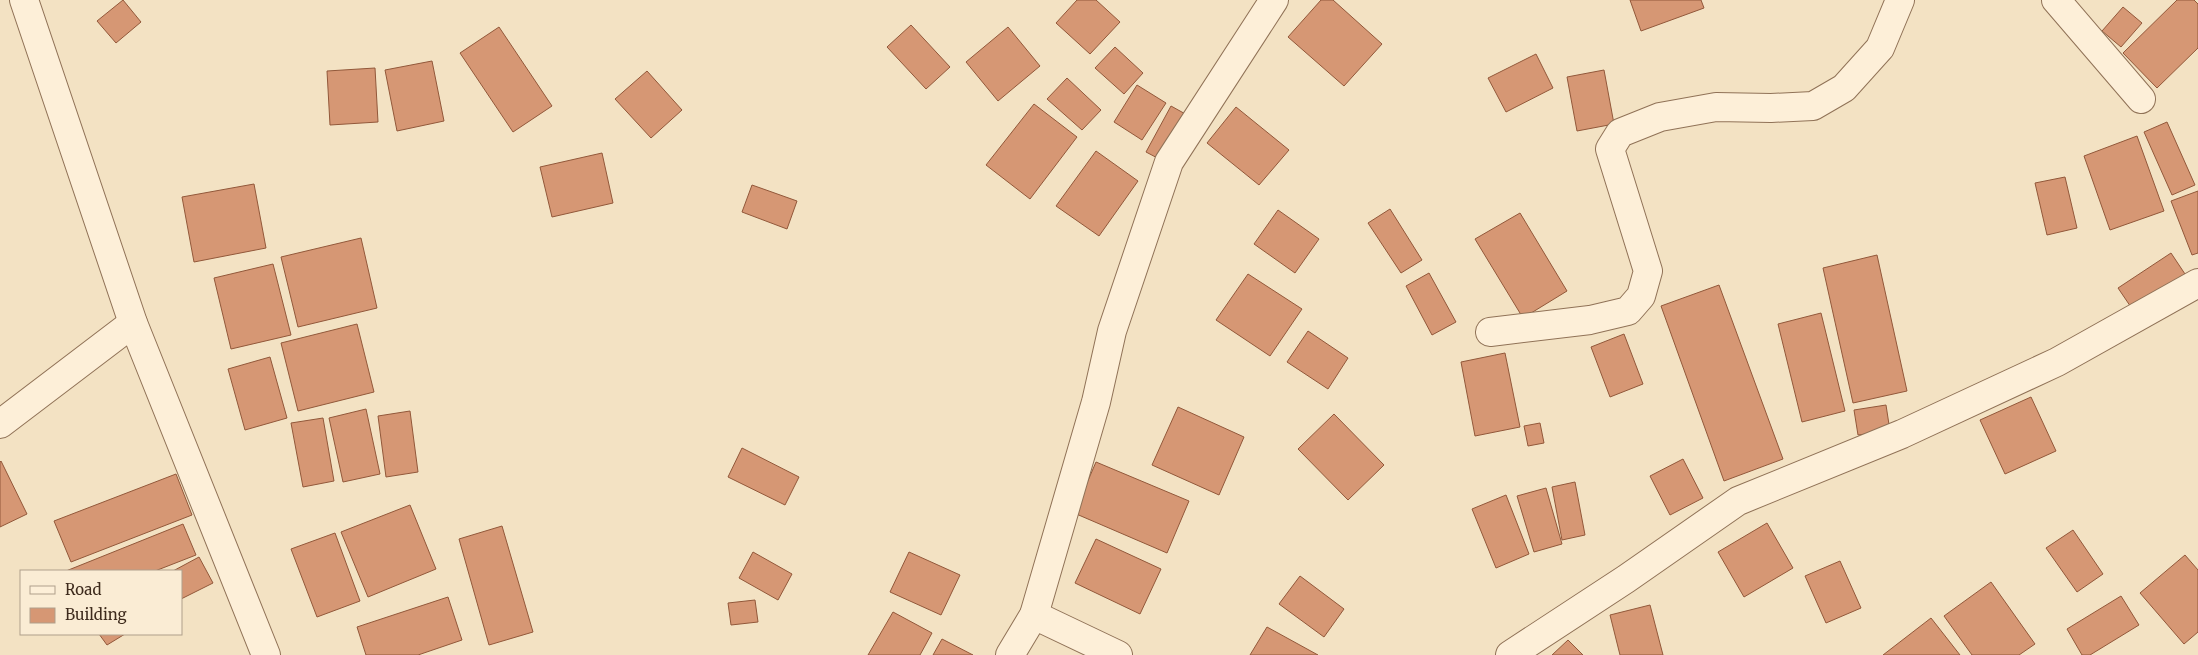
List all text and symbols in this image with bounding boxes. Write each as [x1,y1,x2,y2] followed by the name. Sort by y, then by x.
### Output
[20,570,182,635] legend
[65,580,101,599] text: Road
[65,605,127,624] text: Building

